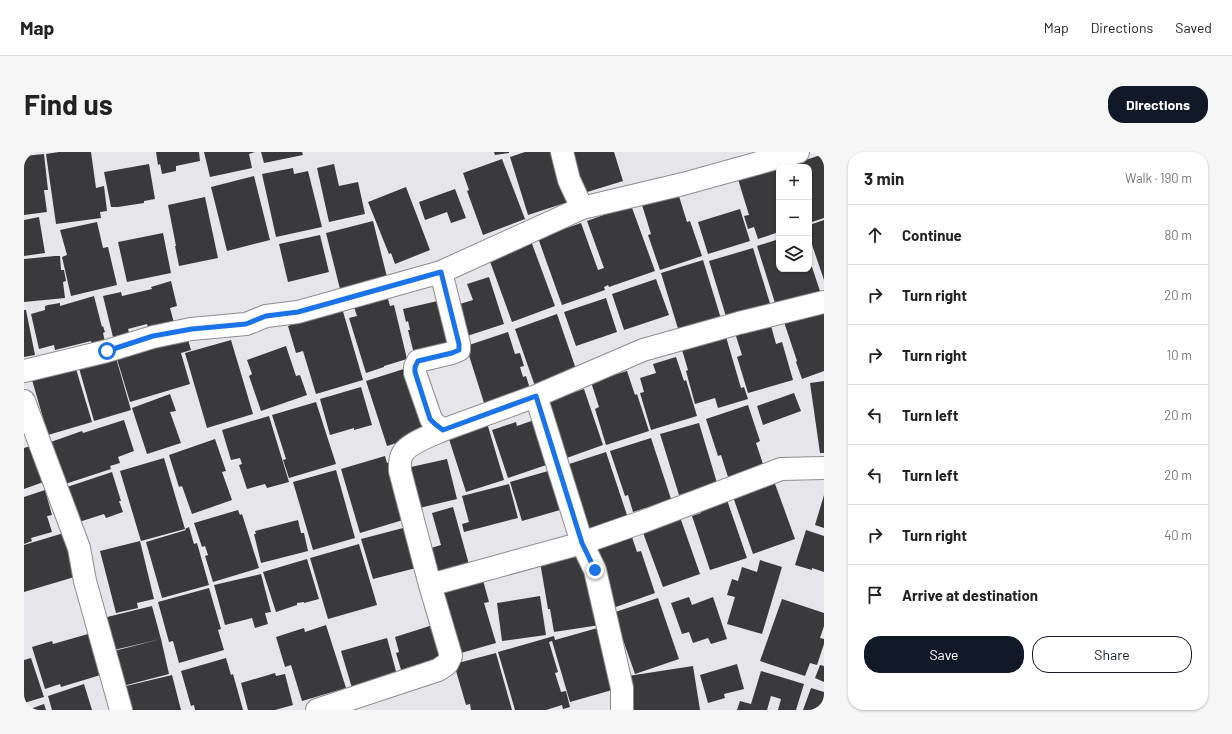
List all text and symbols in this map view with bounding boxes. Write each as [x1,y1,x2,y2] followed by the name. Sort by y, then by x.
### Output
[20,16,54,39] text: Map
[1044,19,1069,36] text: Map
[1091,19,1153,36] text: Directions
[1175,19,1212,36] text: Saved
[1108,86,1208,123] button: Directions
[24,87,113,121] text: Find us
[776,164,812,272] map controls
[776,164,812,200] button: +
[864,168,904,188] text: 3 min
[1125,170,1192,186] text: Walk · 190 m
[776,200,812,236] button: −
[864,224,886,246] icon: ahead
[902,226,962,244] text: Continue
[1165,227,1192,243] text: 80 m
[776,236,812,272] button: layers
[864,284,886,306] icon: right
[902,286,967,304] text: Turn right
[1164,287,1192,303] text: 20 m
[98,342,116,360] route start
[864,344,886,366] icon: right
[902,346,967,364] text: Turn right
[1167,347,1192,363] text: 10 m
[864,404,886,426] icon: left
[902,406,958,424] text: Turn left
[1164,407,1192,423] text: 20 m
[864,464,886,486] icon: left
[902,466,958,484] text: Turn left
[1164,467,1192,483] text: 20 m
[864,524,886,546] icon: right
[902,526,967,544] text: Turn right
[1164,527,1192,543] text: 40 m
[586,561,604,579] route end
[864,584,886,606] icon: arrive
[902,586,1038,604] text: Arrive at destination
[864,636,1024,673] button: Save
[1032,636,1192,673] button: Share

